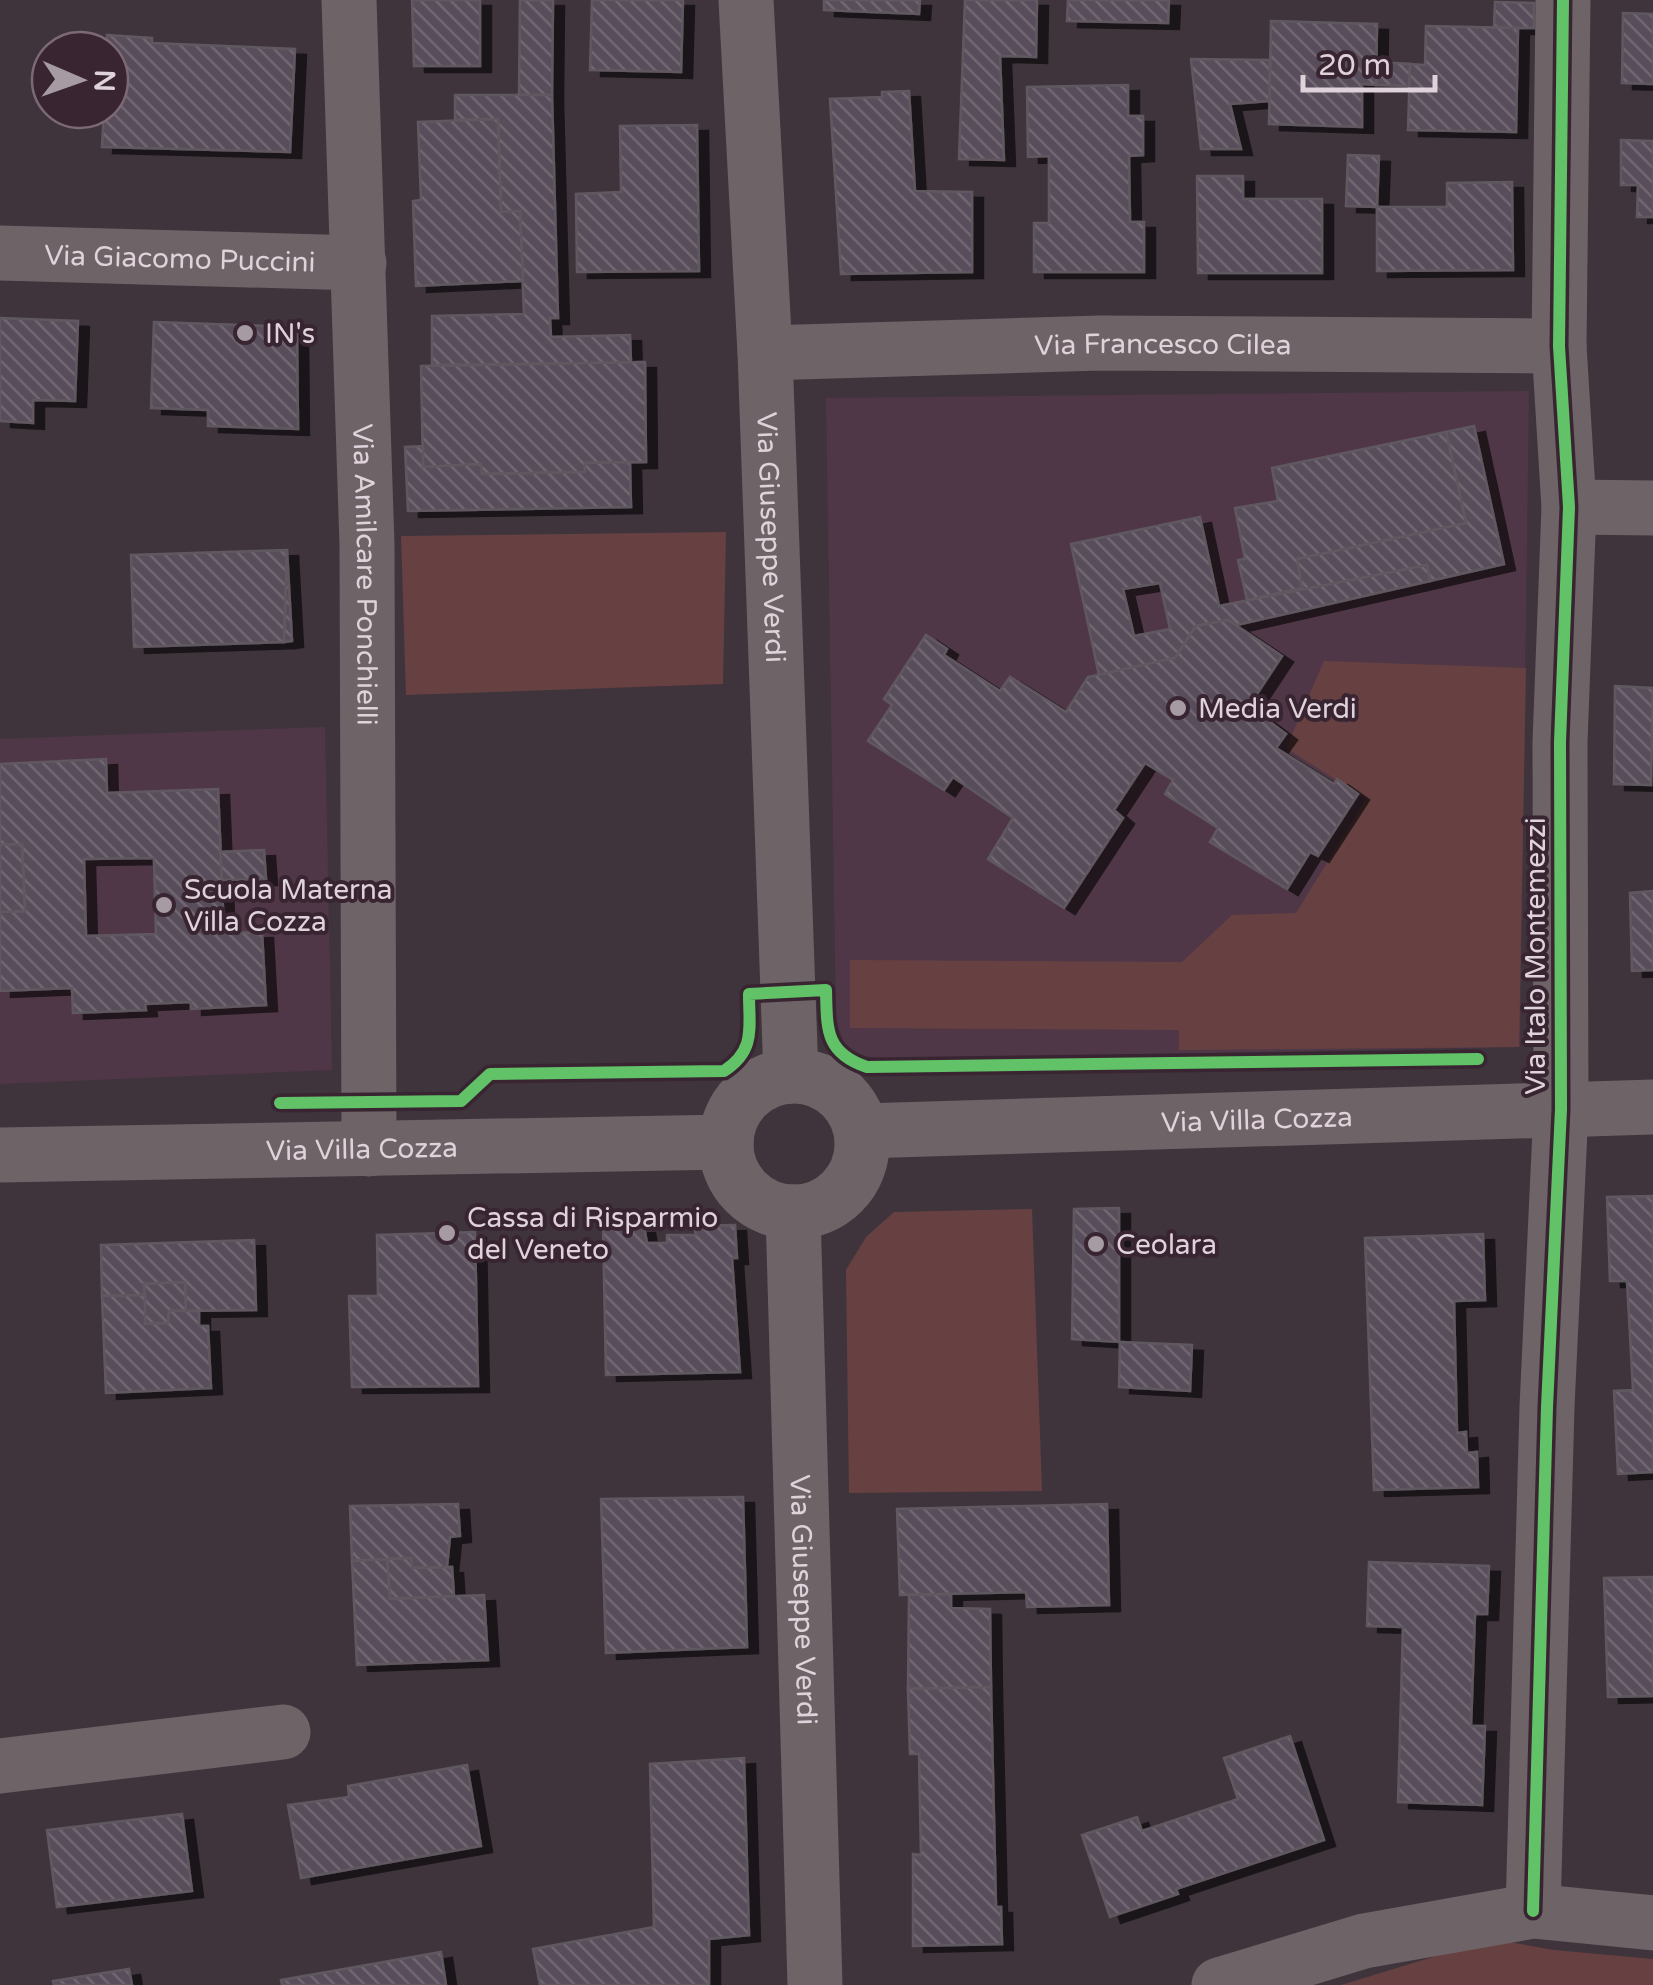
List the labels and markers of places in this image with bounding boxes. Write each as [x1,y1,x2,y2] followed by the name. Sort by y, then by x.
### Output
[265,317,315,351] place label: IN's
[234,322,256,344] marker: IN's
[1198,692,1357,726] place label: Media Verdi
[1167,697,1189,719] marker: Media Verdi
[184,873,393,939] place label: Scuola Materna Villa Cozza
[153,894,175,916] marker: Scuola Materna Villa Cozza
[467,1201,718,1267] place label: Cassa di Risparmio del Veneto
[436,1222,458,1244] marker: Cassa di Risparmio del Veneto
[1116,1228,1217,1262] place label: Ceolara
[1085,1233,1107,1255] marker: Ceolara

